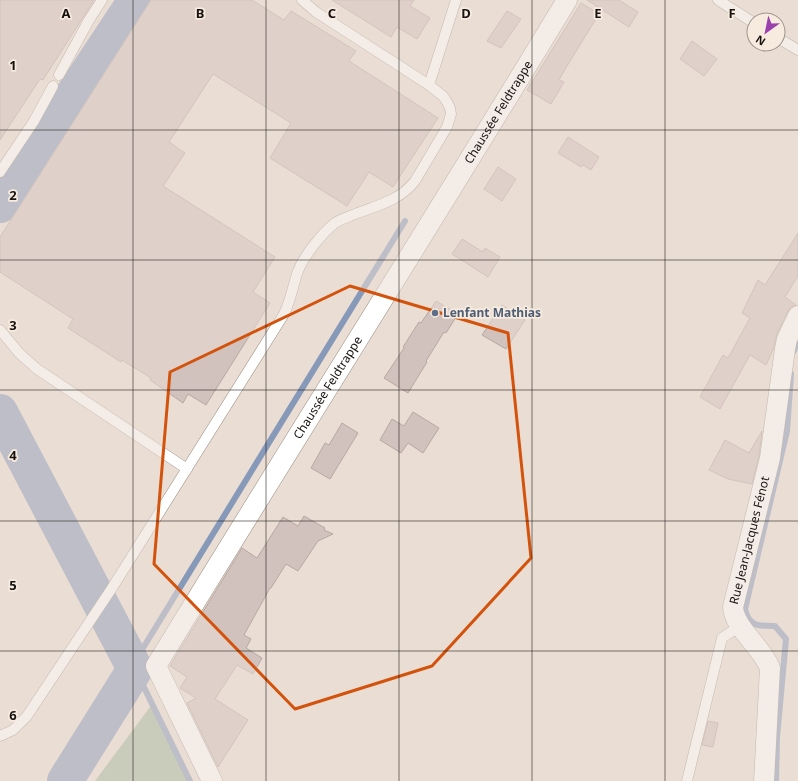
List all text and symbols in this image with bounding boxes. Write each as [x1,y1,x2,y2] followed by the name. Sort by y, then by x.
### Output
[62,4,71,22] text: A
[196,4,204,22] text: B
[328,4,336,22] text: C
[461,4,471,22] text: D
[594,4,602,22] text: E
[728,4,736,22] text: F
[746,12,786,52] north arrow
[752,32,768,50] text: N
[9,56,17,74] text: 1
[460,57,536,167] street label: Chaussée Feldtrappe
[9,186,17,204] text: 2
[443,304,541,321] place label: Lenfant Mathias
[430,308,440,318] marker: Lenfant Mathias
[9,316,17,334] text: 3
[289,333,366,442] street label: Chaussée Feldtrappe
[9,446,17,464] text: 4
[725,474,773,606] street label: Rue Jean-Jacques Fénot
[9,576,17,594] text: 5
[9,706,17,724] text: 6

